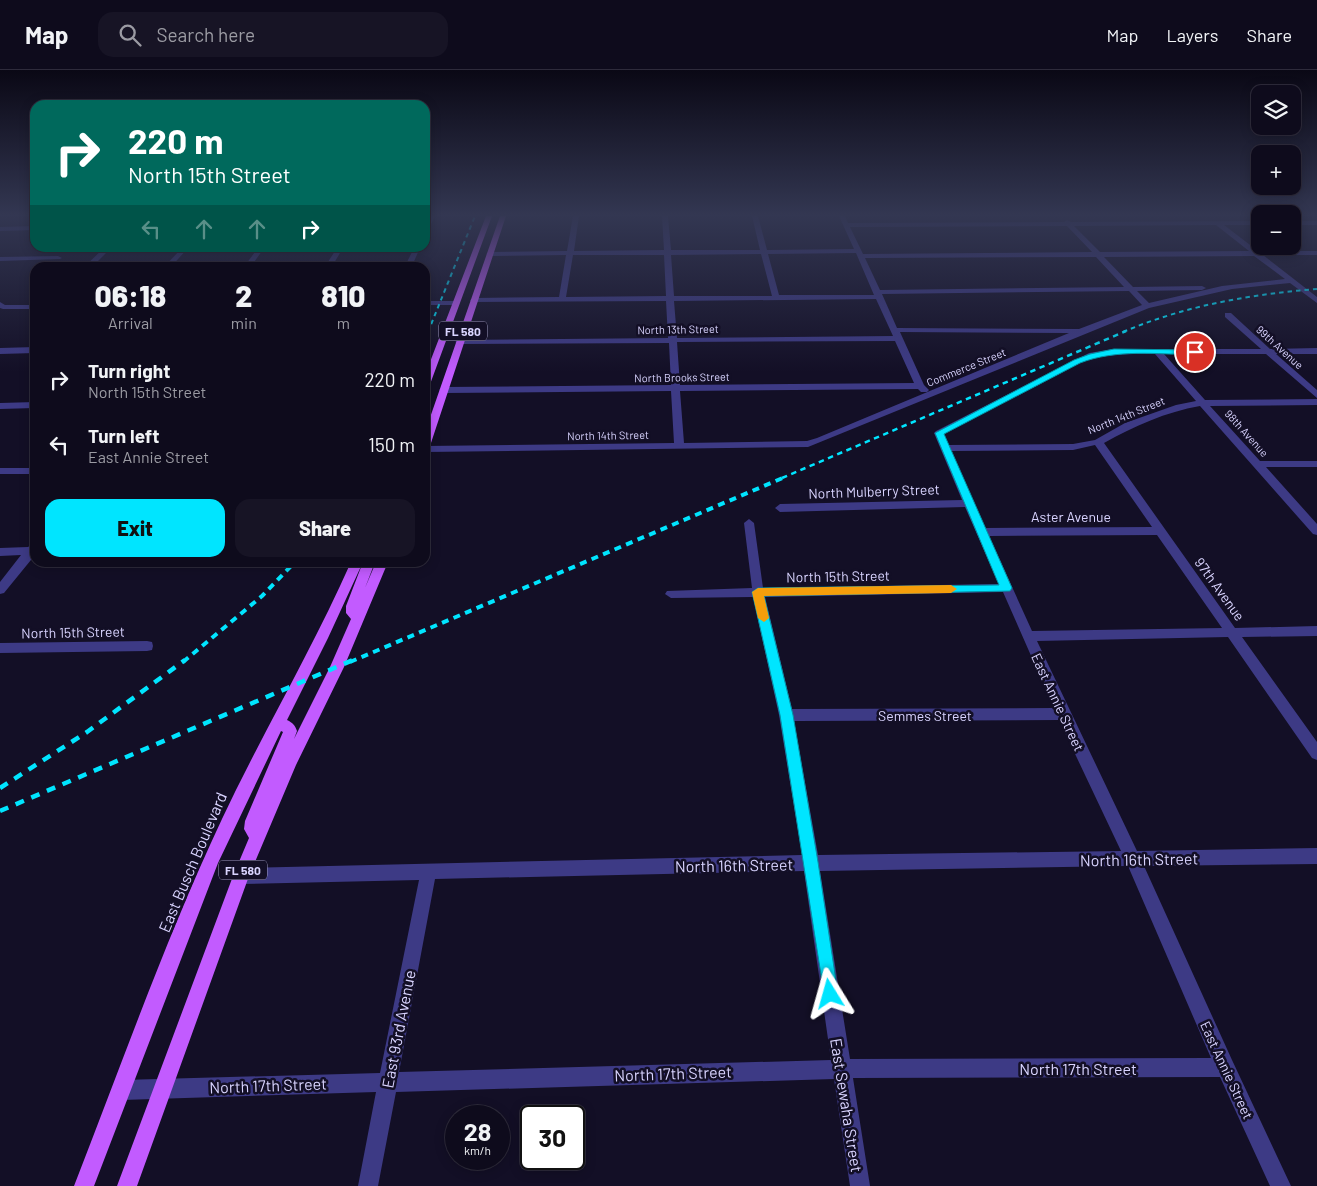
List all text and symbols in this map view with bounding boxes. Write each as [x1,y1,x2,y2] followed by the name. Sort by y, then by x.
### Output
[98,12,448,57] search box
[25,20,68,49] text: Map
[116,21,144,49] icon: search
[156,23,255,46] text: Search here
[1106,24,1138,46] text: Map
[1166,24,1219,46] text: Layers
[1247,24,1292,46] text: Share
[1251,85,1301,255] map controls
[1251,85,1301,135] button: layers
[128,119,223,161] text: 220 m
[45,120,110,185] icon: right
[1251,145,1301,195] button: +
[128,161,291,187] text: North 15th Street
[1251,205,1301,255] button: −
[137,215,165,243] icon: left
[190,215,218,243] icon: ahead
[243,215,271,243] icon: ahead
[296,215,324,243] icon: right
[95,277,166,313] text: 06:18
[235,277,252,313] text: 2
[321,277,365,313] text: 810
[108,313,153,332] text: Arrival
[231,313,257,332] text: min
[337,313,350,332] text: m
[439,322,487,340] road number: FL 580
[637,322,719,336] street label: North 13th Street
[1254,323,1306,372] street label: 99th Avenue
[1174,331,1216,373] pin
[1181,338,1209,366] icon: arrive
[924,345,1008,389] street label: Commerce Street
[88,359,170,382] text: Turn right
[45,366,73,394] icon: right
[364,368,415,391] text: 220 m
[634,370,730,384] street label: North Brooks Street
[88,382,206,401] text: North 15th Street
[1086,394,1166,436] street label: North 14th Street
[1223,407,1272,459] street label: 98th Avenue
[88,424,159,447] text: Turn left
[567,428,649,442] street label: North 14th Street
[45,431,73,459] icon: left
[368,433,415,456] text: 150 m
[88,447,209,466] text: East Annie Street
[808,480,940,502] street label: North Mulberry Street
[45,499,225,557] button: Exit
[235,499,415,557] button: Share
[1031,508,1111,525] street label: Aster Avenue
[1191,554,1249,624] street label: 97th Avenue
[786,567,890,585] street label: North 15th Street
[21,623,125,641] street label: North 15th Street
[1028,650,1088,754] street label: East Annie Street
[878,707,972,724] street label: Semmes Street
[154,789,230,935] street label: East Busch Boulevard
[1080,848,1198,870] street label: North 16th Street
[675,854,793,876] street label: North 16th Street
[219,860,267,880] road number: FL 580
[803,967,855,1019] position arrow
[377,968,419,1090] street label: East 93rd Avenue
[1197,1018,1257,1122] street label: East Annie Street
[827,1037,867,1173] street label: East Sewaha Street
[1019,1059,1137,1078] street label: North 17th Street
[614,1061,732,1085] street label: North 17th Street
[209,1073,327,1097] street label: North 17th Street
[520,1105,585,1170] speed limit sign: 30
[464,1116,491,1146] text: 28
[464,1143,491,1157] text: km/h

